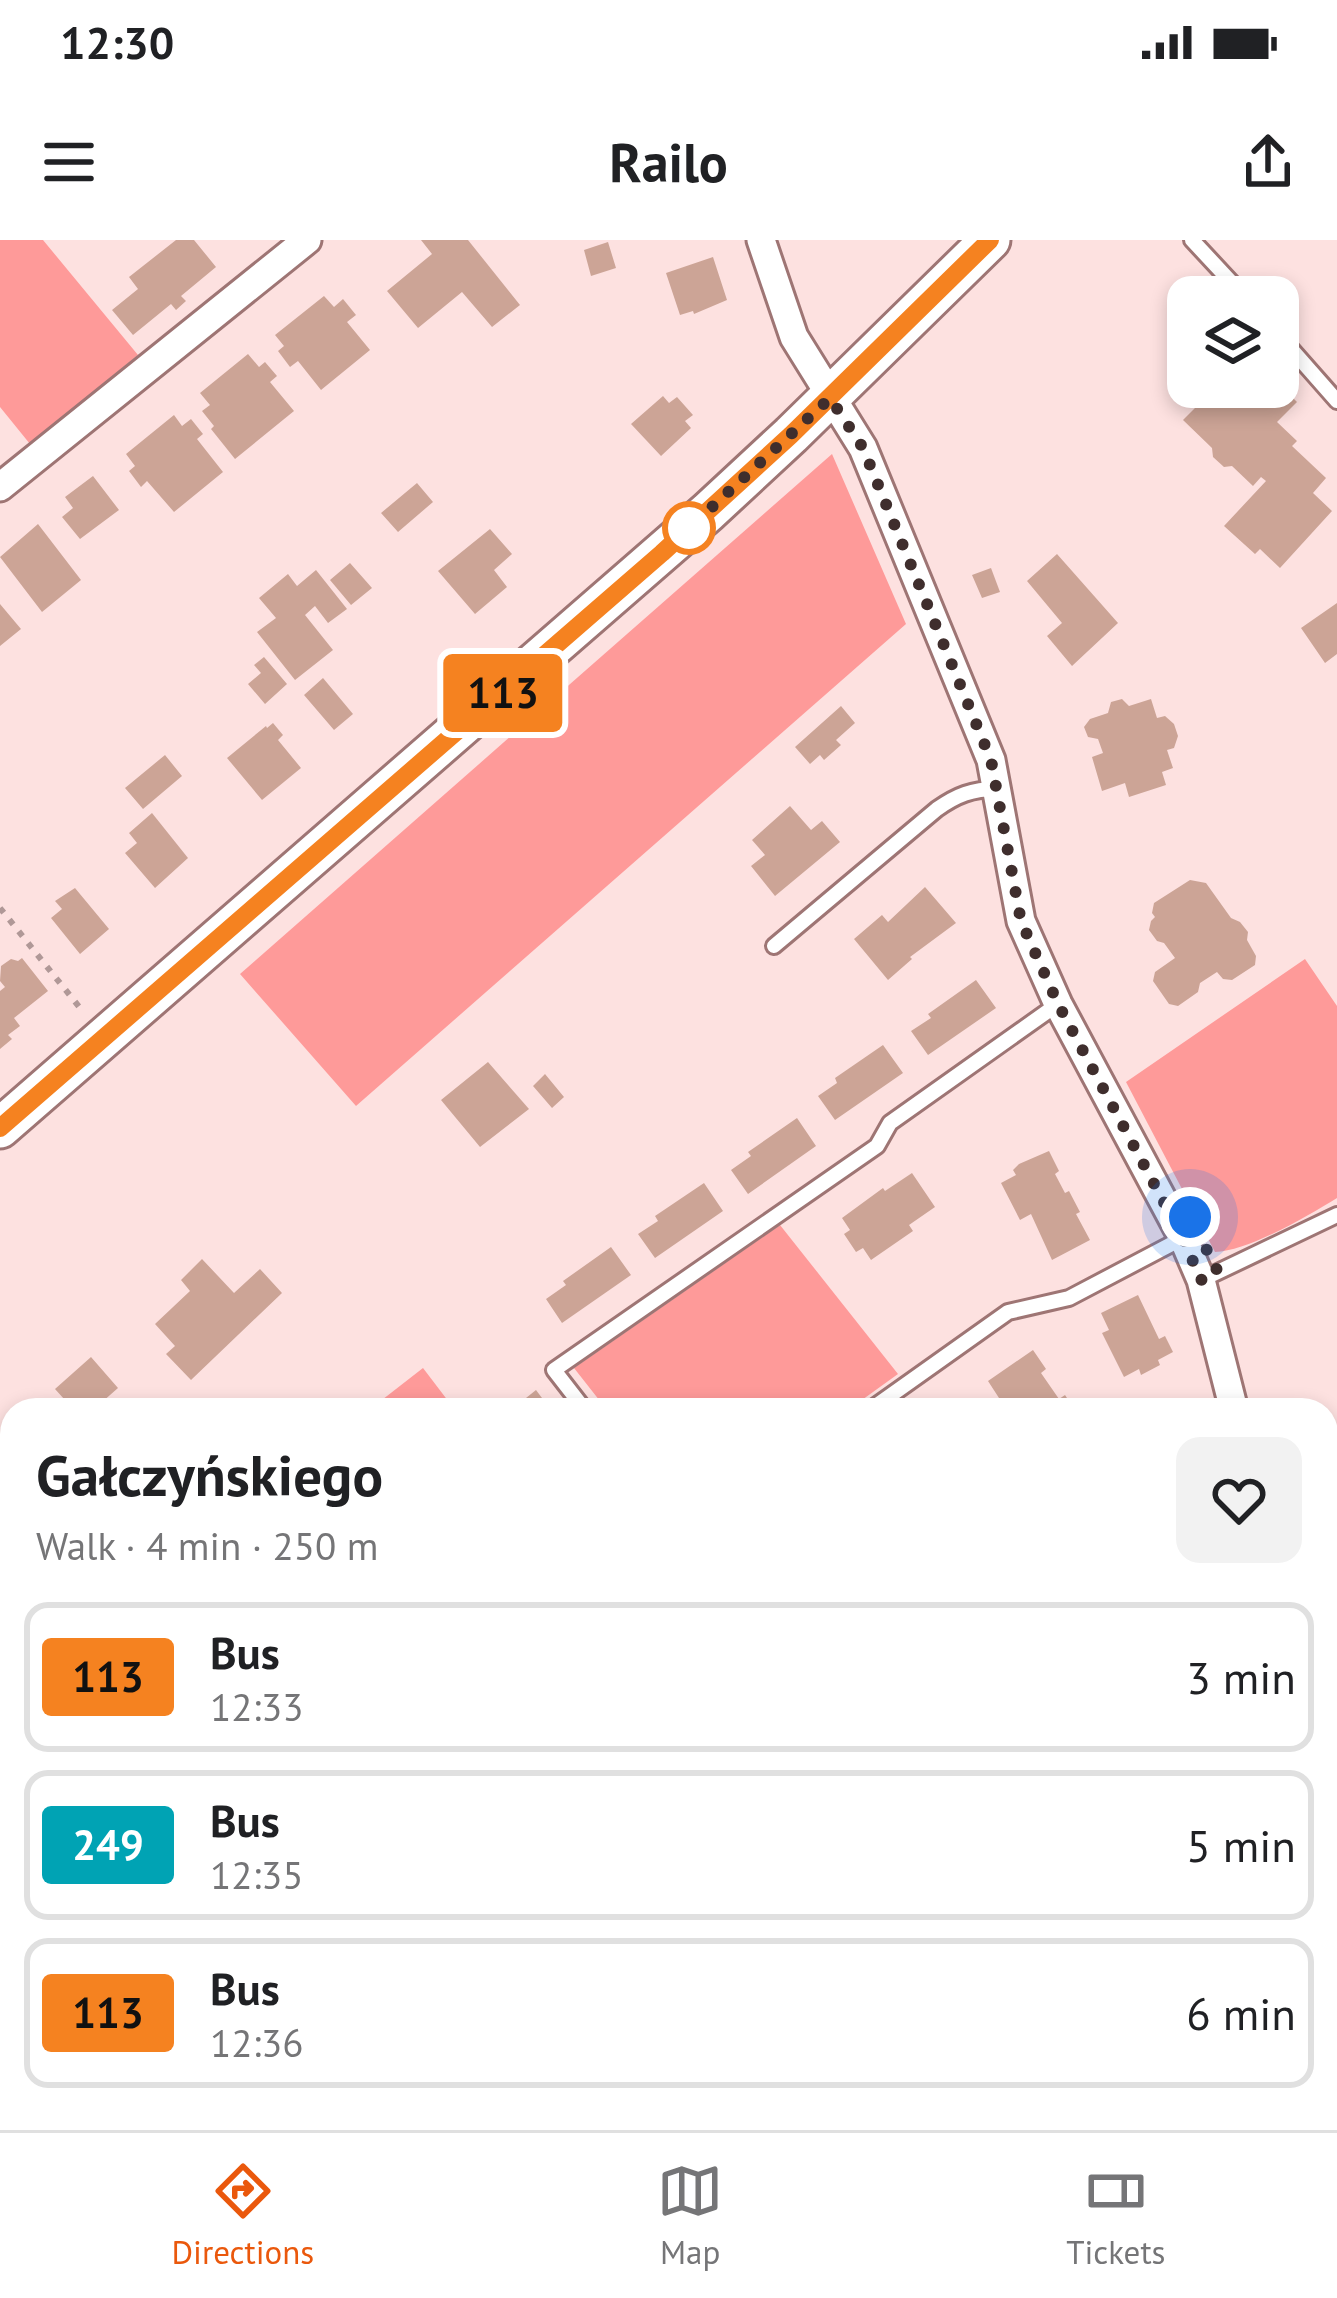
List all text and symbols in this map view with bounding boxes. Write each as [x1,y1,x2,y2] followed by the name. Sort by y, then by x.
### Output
[60,13,174,71] text: 12:30
[609,127,728,197] text: Railo
[36,129,102,195] icon: menu
[1235,129,1301,195] icon: share
[1167,276,1299,408] map controls
[1167,276,1299,408] button: layers
[664,503,714,553] unlabelled marker
[434,654,572,732] line badge: 113
[467,665,539,720] text: 113
[1160,1187,1220,1247] your location
[1176,1437,1302,1563] button: heart
[36,1438,383,1512] text: Gałczyńskiego
[36,1520,378,1571] text: Walk · 4 min · 250 m
[210,1623,280,1681] text: Bus
[1186,1648,1296,1706] text: 3 min
[72,1649,144,1704] text: 113
[210,1681,304,1732] text: 12:33
[210,1791,280,1849] text: Bus
[1186,1816,1296,1874] text: 5 min
[72,1817,144,1872] text: 249
[210,1849,304,1900] text: 12:35
[210,1959,280,2017] text: Bus
[1186,1984,1296,2042] text: 6 min
[72,1985,144,2040] text: 113
[210,2017,304,2068] text: 12:36
[172,2158,314,2273] tab: Directions
[657,2158,723,2273] tab: Map
[1066,2158,1165,2273] tab: Tickets

